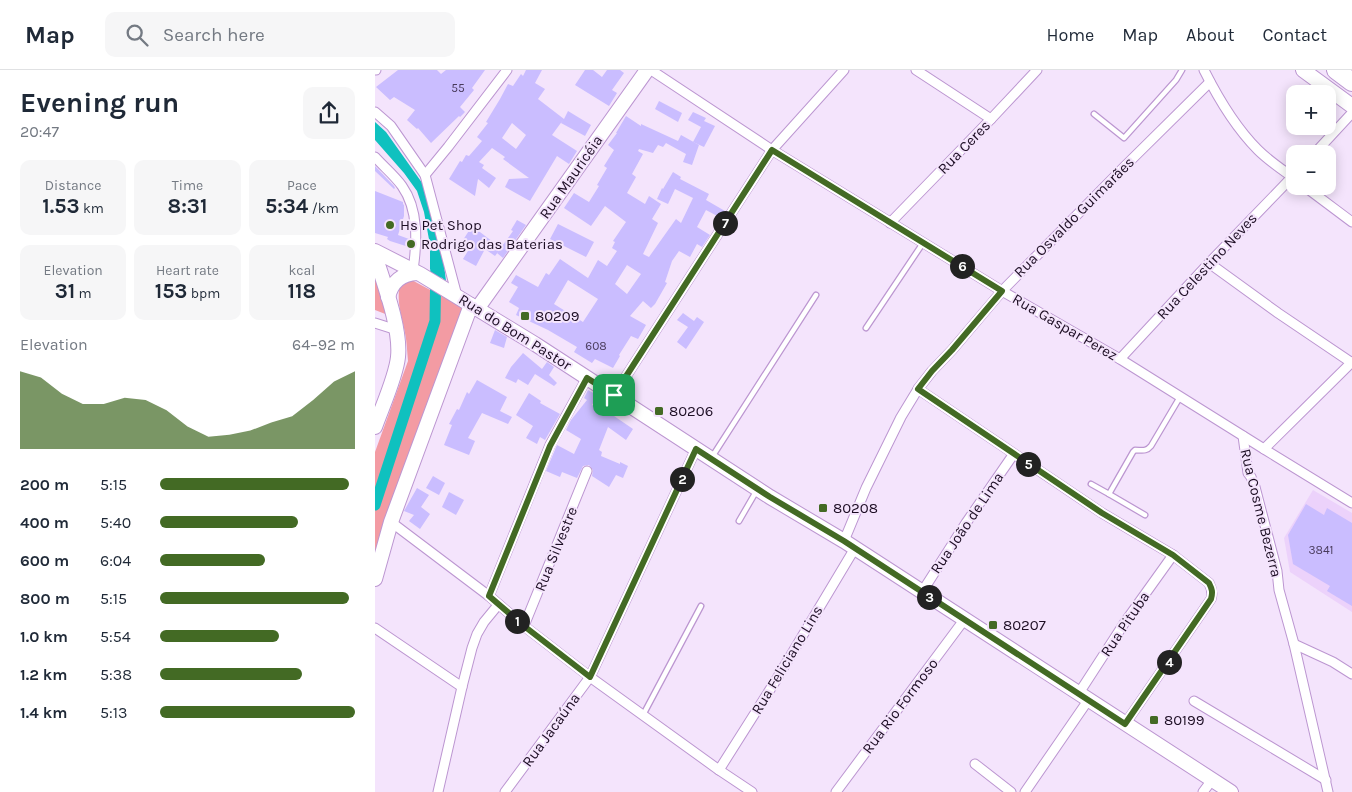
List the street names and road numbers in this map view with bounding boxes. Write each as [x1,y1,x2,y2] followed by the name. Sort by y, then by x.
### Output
[934,116,994,178] street label: Rua Ceres
[535,132,607,222] street label: Rua Mauricéia
[1010,153,1138,281] street label: Rua Osvaldo Guimarães
[1153,209,1261,323] street label: Rua Celestino Neves
[455,290,575,374] street label: Rua do Bom Pastor
[1009,290,1121,364] street label: Rua Gaspar Perez
[1236,447,1286,579] street label: Rua Cosme Bezerra
[926,469,1008,577] street label: Rua João de Lima
[531,504,581,594] street label: Rua Silvestre
[1097,588,1153,660] street label: Rua Pituba
[747,602,827,718] street label: Rua Feliciano Lins
[858,655,942,757] street label: Rua Rio Formoso
[518,690,584,770] street label: Rua Jacaúna

